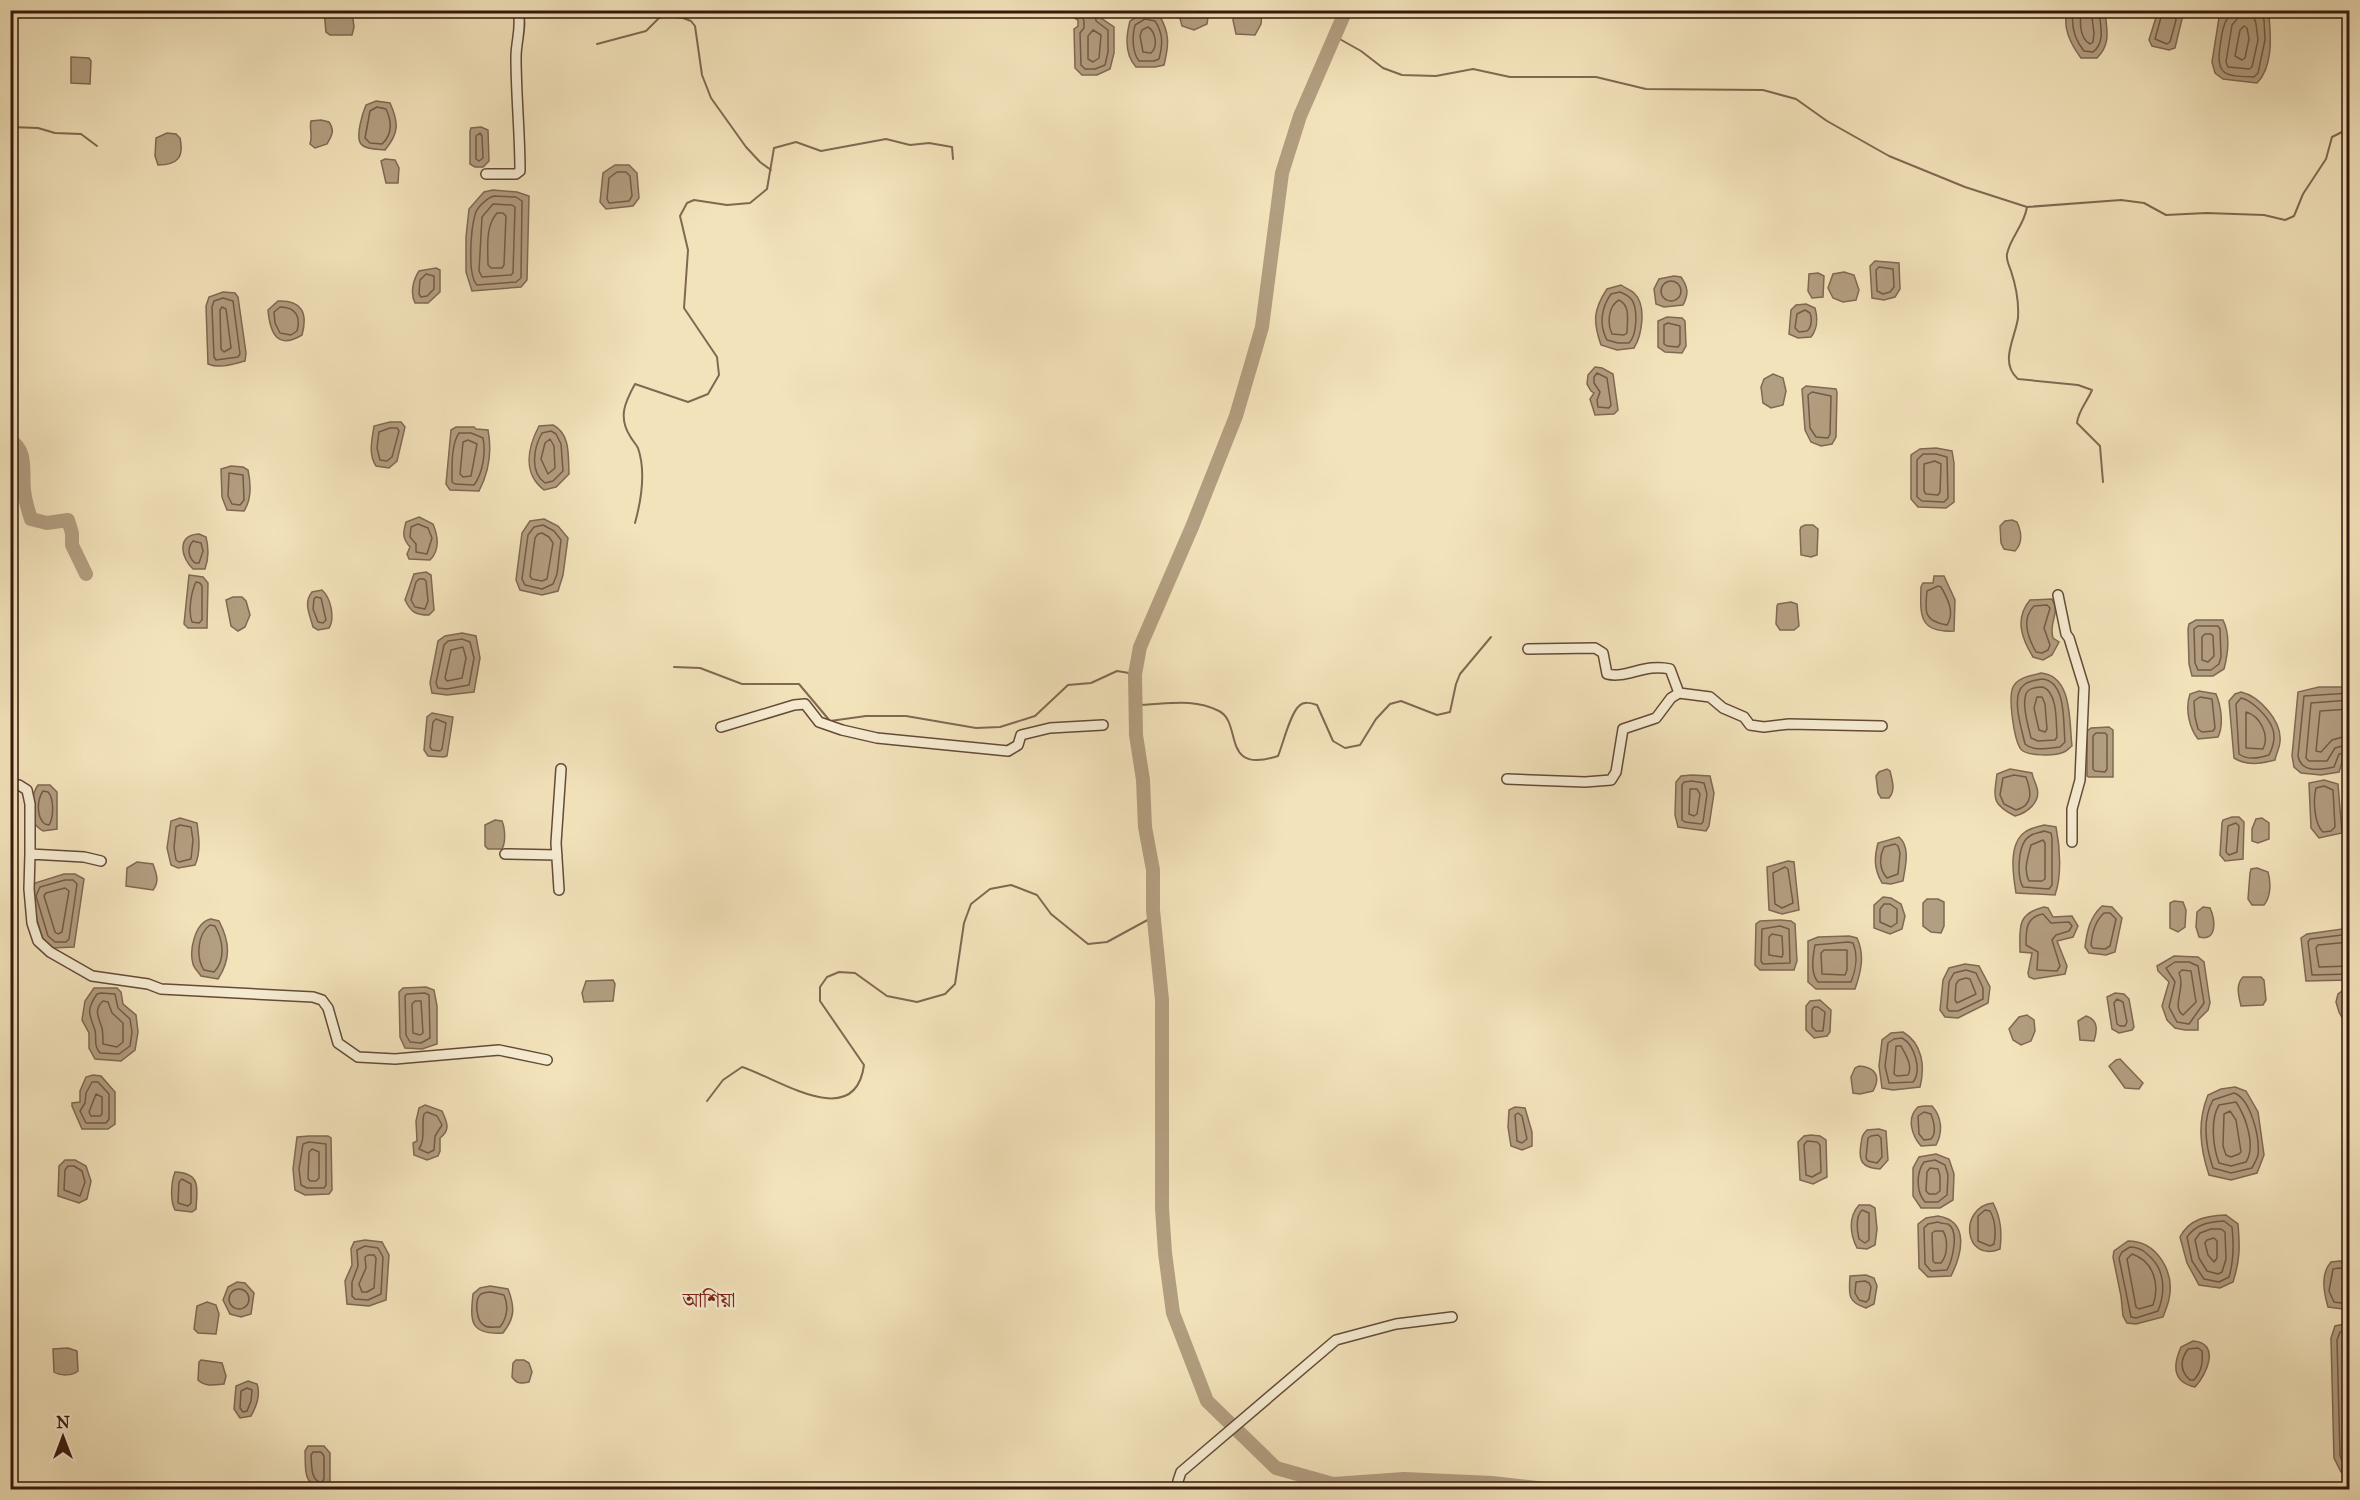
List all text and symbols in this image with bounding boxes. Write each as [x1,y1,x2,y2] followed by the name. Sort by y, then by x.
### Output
[682,1287,735,1313] district label: আশিয়া
[33,1407,93,1467] north arrow
[56,1413,70,1432] text: N

